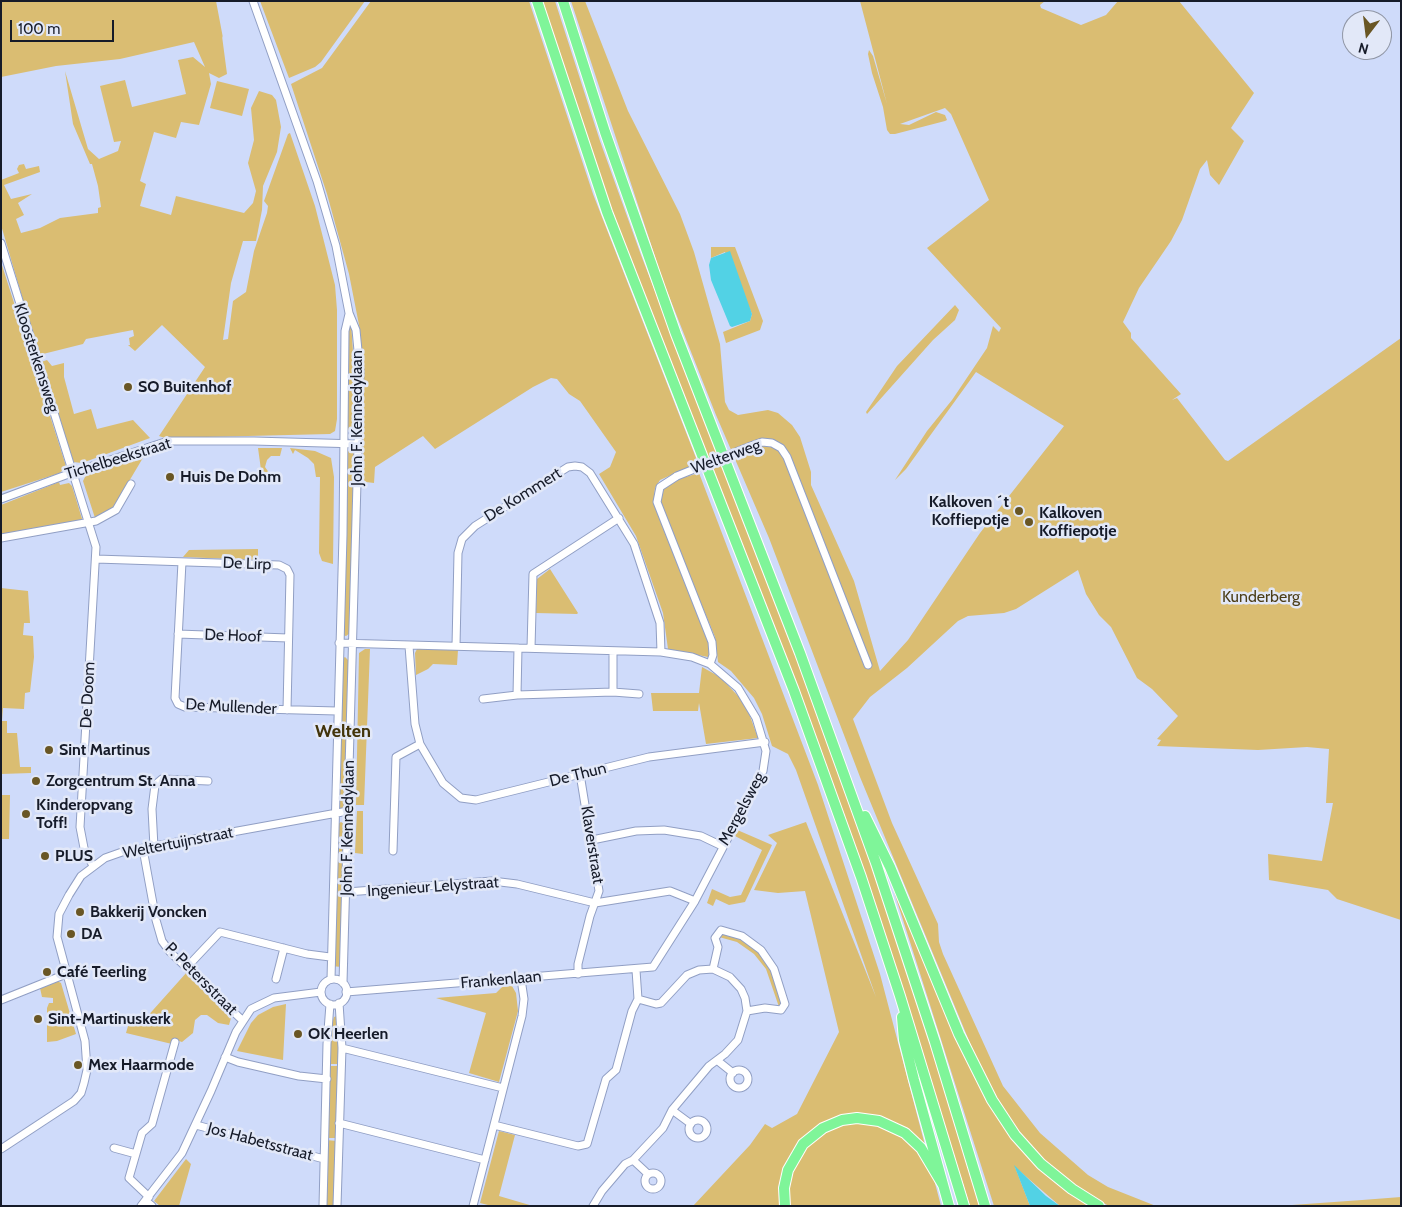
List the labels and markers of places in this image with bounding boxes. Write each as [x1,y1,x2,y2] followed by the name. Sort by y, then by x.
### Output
[138,377,231,397] place label: SO Buitenhof
[122,381,134,393] marker: SO Buitenhof
[180,467,281,487] place label: Huis De Dohm
[164,471,176,483] marker: Huis De Dohm
[929,492,1009,530] place label: Kalkoven ´t Koffiepotje
[1039,503,1116,541] place label: Kalkoven Koffiepotje
[1013,505,1025,517] marker: Kalkoven ´t Koffiepotje
[1023,516,1035,528] marker: Kalkoven Koffiepotje
[59,740,150,760] place label: Sint Martinus
[43,744,55,756] marker: Sint Martinus
[46,771,195,791] place label: Zorgcentrum St. Anna
[30,775,42,787] marker: Zorgcentrum St. Anna
[36,795,132,833] place label: Kinderopvang Toff!
[20,808,32,820] marker: Kinderopvang Toff!
[55,846,93,866] place label: PLUS
[39,850,51,862] marker: PLUS
[90,902,207,922] place label: Bakkerij Voncken
[74,906,86,918] marker: Bakkerij Voncken
[81,924,102,944] place label: DA
[65,928,77,940] marker: DA
[57,962,146,982] place label: Café Teerling
[41,966,53,978] marker: Café Teerling
[48,1009,171,1029] place label: Sint-Martinuskerk
[32,1013,44,1025] marker: Sint-Martinuskerk
[308,1024,388,1044] place label: OK Heerlen
[292,1028,304,1040] marker: OK Heerlen
[88,1055,194,1075] place label: Mex Haarmode
[72,1059,84,1071] marker: Mex Haarmode

